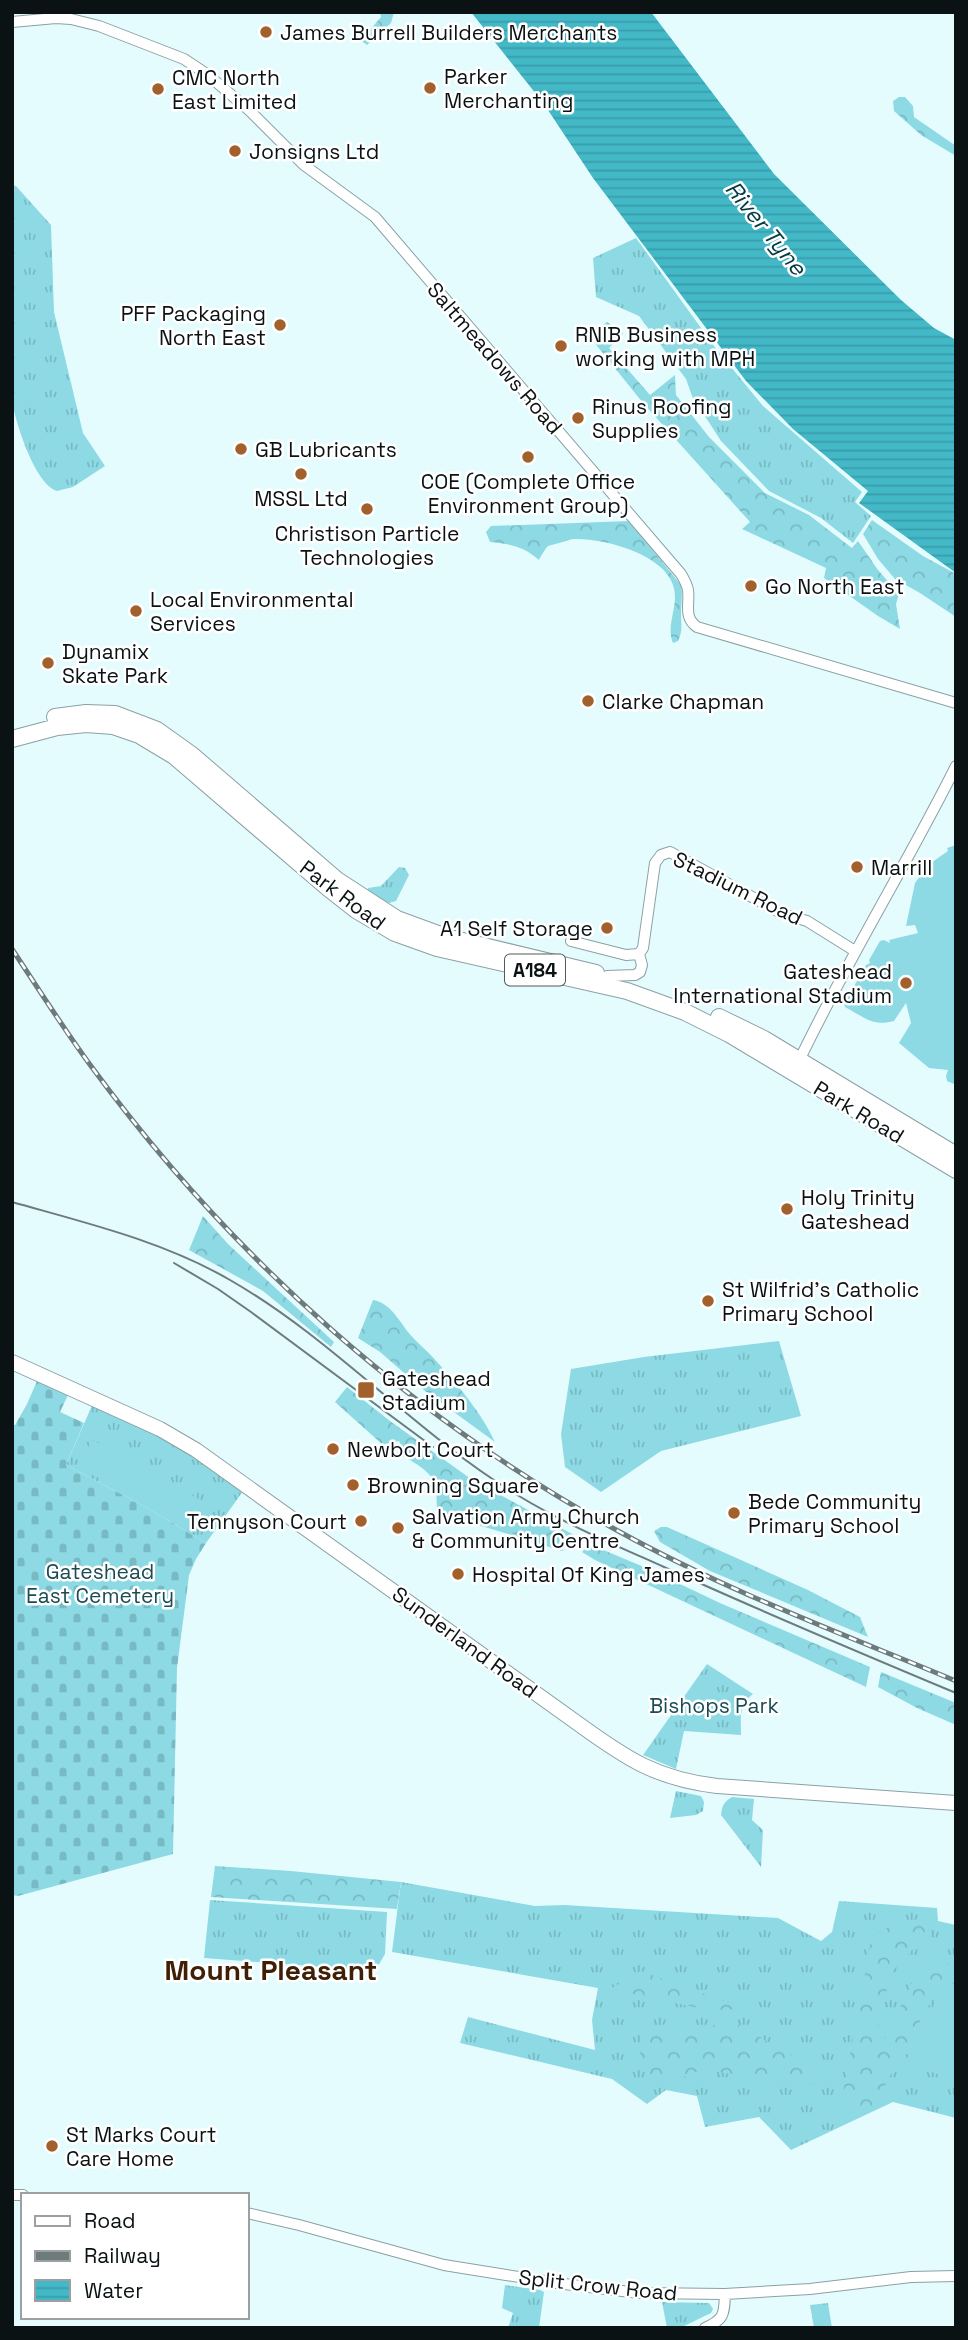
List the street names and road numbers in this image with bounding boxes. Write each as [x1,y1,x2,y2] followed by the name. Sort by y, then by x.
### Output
[421,276,569,440] street label: Saltmeadows Road
[669,845,807,931] street label: Stadium Road
[295,854,391,936] street label: Park Road
[505,954,565,986] road number: A184
[809,1075,909,1149] street label: Park Road
[387,1580,543,1704] street label: Sunderland Road
[517,2263,679,2307] street label: Split Crow Road

